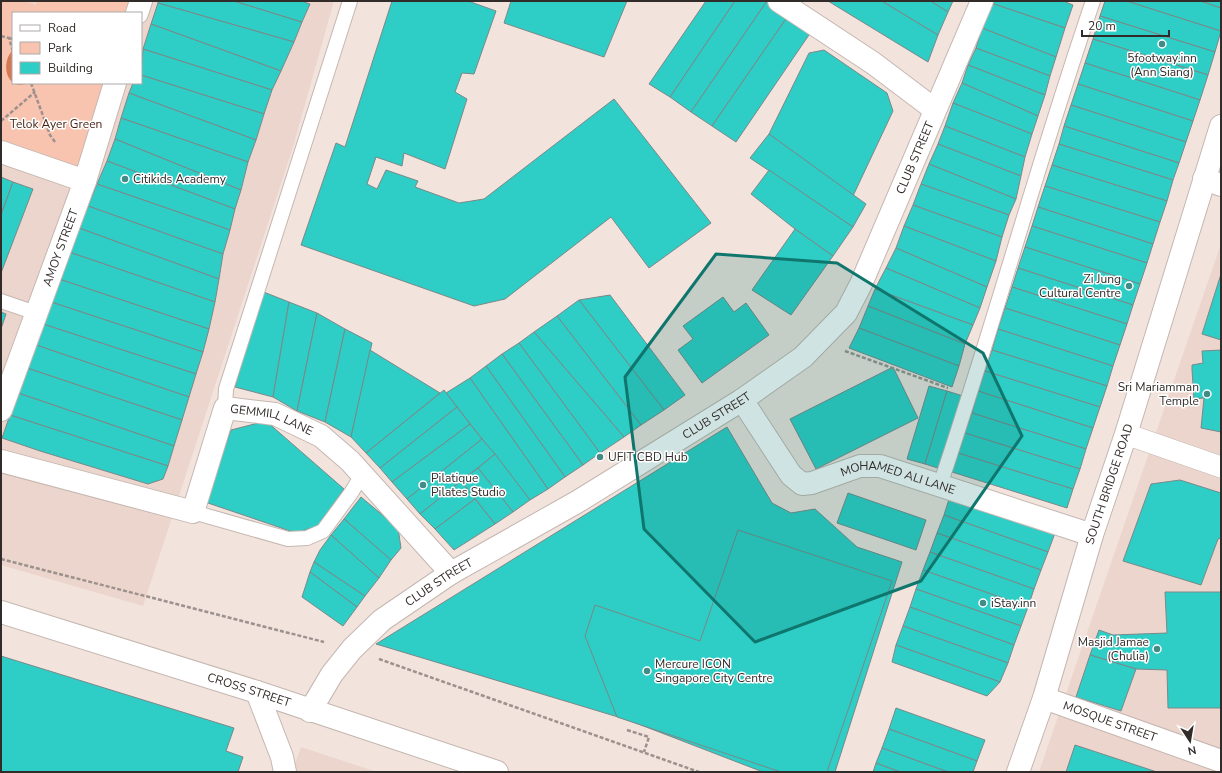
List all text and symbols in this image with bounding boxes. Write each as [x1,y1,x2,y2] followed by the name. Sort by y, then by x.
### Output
[12,12,142,84] legend
[1082,12,1169,38] scale bar
[1088,18,1116,34] text: 20 m
[48,20,76,36] text: Road
[1157,39,1167,49] marker: 5footway.inn (Ann Siang)
[48,40,73,56] text: Park
[1127,50,1197,80] place label: 5footway.inn (Ann Siang)
[48,60,93,76] text: Building
[10,116,102,132] park label: Telok Ayer Green
[892,118,938,197] street label: CLUB STREET
[133,171,227,187] place label: Citikids Academy
[120,174,130,184] marker: Citikids Academy
[39,206,82,289] street label: AMOY STREET
[1039,271,1121,301] place label: Zi Jung Cultural Centre
[1124,281,1134,291] marker: Zi Jung Cultural Centre
[1118,379,1199,409] place label: Sri Mariamman Temple
[679,388,755,443] street label: CLUB STREET
[1202,389,1212,399] marker: Sri Mariamman Temple
[229,401,316,439] street label: GEMMILL LANE
[1082,422,1137,546] street label: SOUTH BRIDGE ROAD
[608,449,688,465] place label: UFIT CBD Hub
[595,452,605,462] marker: UFIT CBD Hub
[838,457,957,498] street label: MOHAMED ALI LANE
[431,470,506,500] place label: Pilatique Pilates Studio
[418,480,428,490] marker: Pilatique Pilates Studio
[402,554,476,610] street label: CLUB STREET
[991,595,1036,611] place label: iStay.inn
[978,598,988,608] marker: iStay.inn
[1078,634,1149,664] place label: Masjid Jamae (Chulia)
[1152,644,1162,654] marker: Masjid Jamae (Chulia)
[655,656,773,686] place label: Mercure ICON Singapore City Centre
[642,666,652,676] marker: Mercure ICON Singapore City Centre
[205,669,294,711] street label: CROSS STREET
[1061,697,1160,746] street label: MOSQUE STREET
[1170,721,1210,761] north arrow
[1186,742,1198,758] text: N

